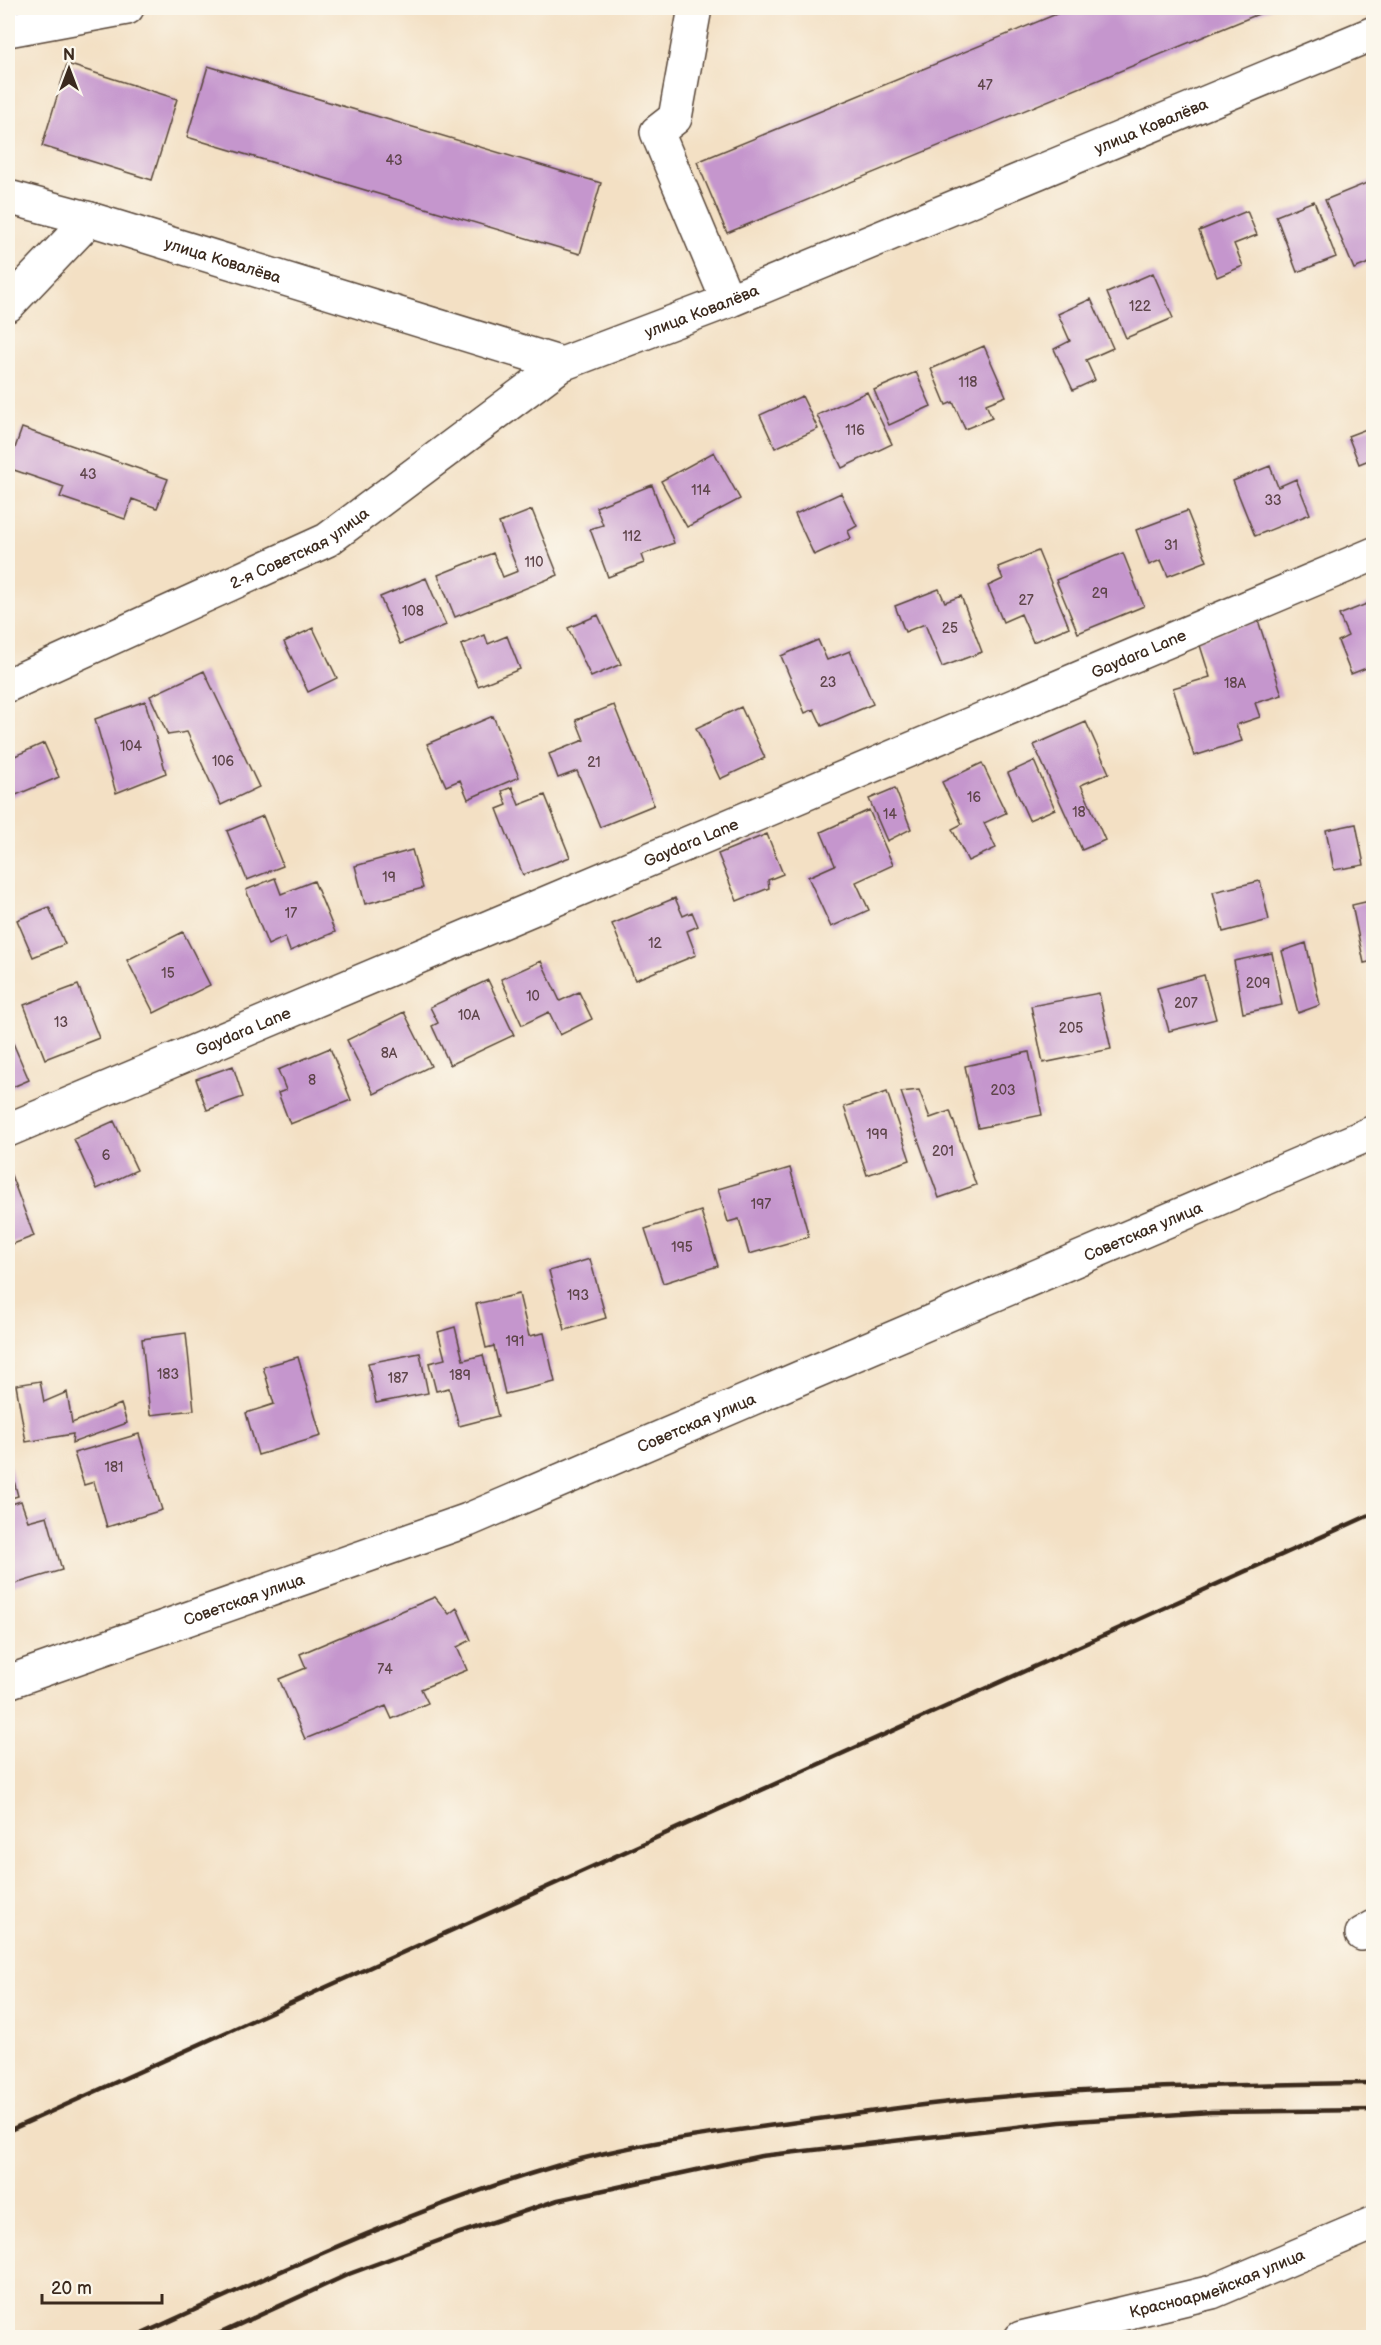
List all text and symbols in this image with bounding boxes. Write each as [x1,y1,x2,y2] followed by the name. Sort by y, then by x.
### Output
[39,39,99,99] north arrow
[63,46,75,65] text: N
[977,77,993,94] house number: 47
[1092,95,1211,159] street label: улица Ковалёва
[385,152,403,169] house number: 43
[162,234,284,288] street label: улица Ковалёва
[642,281,762,343] street label: улица Ковалёва
[1129,298,1152,315] house number: 122
[959,374,978,391] house number: 118
[845,422,865,439] house number: 116
[79,466,97,483] house number: 43
[691,482,711,499] house number: 114
[1264,492,1282,509] house number: 33
[227,504,373,594] street label: 2-я Советская улица
[622,528,642,545] house number: 112
[1164,537,1178,554] house number: 31
[524,554,544,571] house number: 110
[1092,585,1108,602] house number: 29
[1018,592,1034,609] house number: 27
[402,603,424,620] house number: 108
[942,620,958,637] house number: 25
[1089,626,1190,683] street label: Gaydara Lane
[820,674,836,691] house number: 23
[1224,675,1247,692] house number: 18А
[120,738,143,755] house number: 104
[212,753,235,770] house number: 106
[587,754,601,771] house number: 21
[967,789,981,806] house number: 16
[1072,804,1086,821] house number: 18
[883,806,897,823] house number: 14
[641,815,742,872] street label: Gaydara Lane
[382,869,396,886] house number: 19
[285,905,297,922] house number: 17
[648,935,663,952] house number: 12
[161,965,175,982] house number: 15
[1246,975,1270,992] house number: 209
[526,988,540,1005] house number: 10
[1174,995,1198,1012] house number: 207
[193,1004,294,1061] street label: Gaydara Lane
[458,1007,481,1024] house number: 10А
[54,1014,68,1031] house number: 13
[1059,1020,1083,1037] house number: 205
[381,1045,398,1062] house number: 8А
[308,1072,316,1089] house number: 8
[990,1082,1016,1099] house number: 203
[866,1126,888,1143] house number: 199
[932,1143,954,1160] house number: 201
[102,1147,111,1164] house number: 6
[751,1196,771,1213] house number: 197
[1082,1198,1206,1266] street label: Советская улица
[671,1239,693,1256] house number: 195
[567,1287,589,1304] house number: 193
[506,1333,524,1350] house number: 191
[157,1366,179,1383] house number: 183
[449,1367,471,1384] house number: 189
[388,1370,408,1387] house number: 187
[635,1390,759,1457] street label: Советская улица
[105,1459,124,1476] house number: 181
[181,1570,308,1630] street label: Советская улица
[377,1661,393,1678] house number: 74
[1128,2245,1309,2323] street label: Красноармейская улица
[42,2267,162,2305] scale bar
[51,2278,92,2299] text: 20 m

